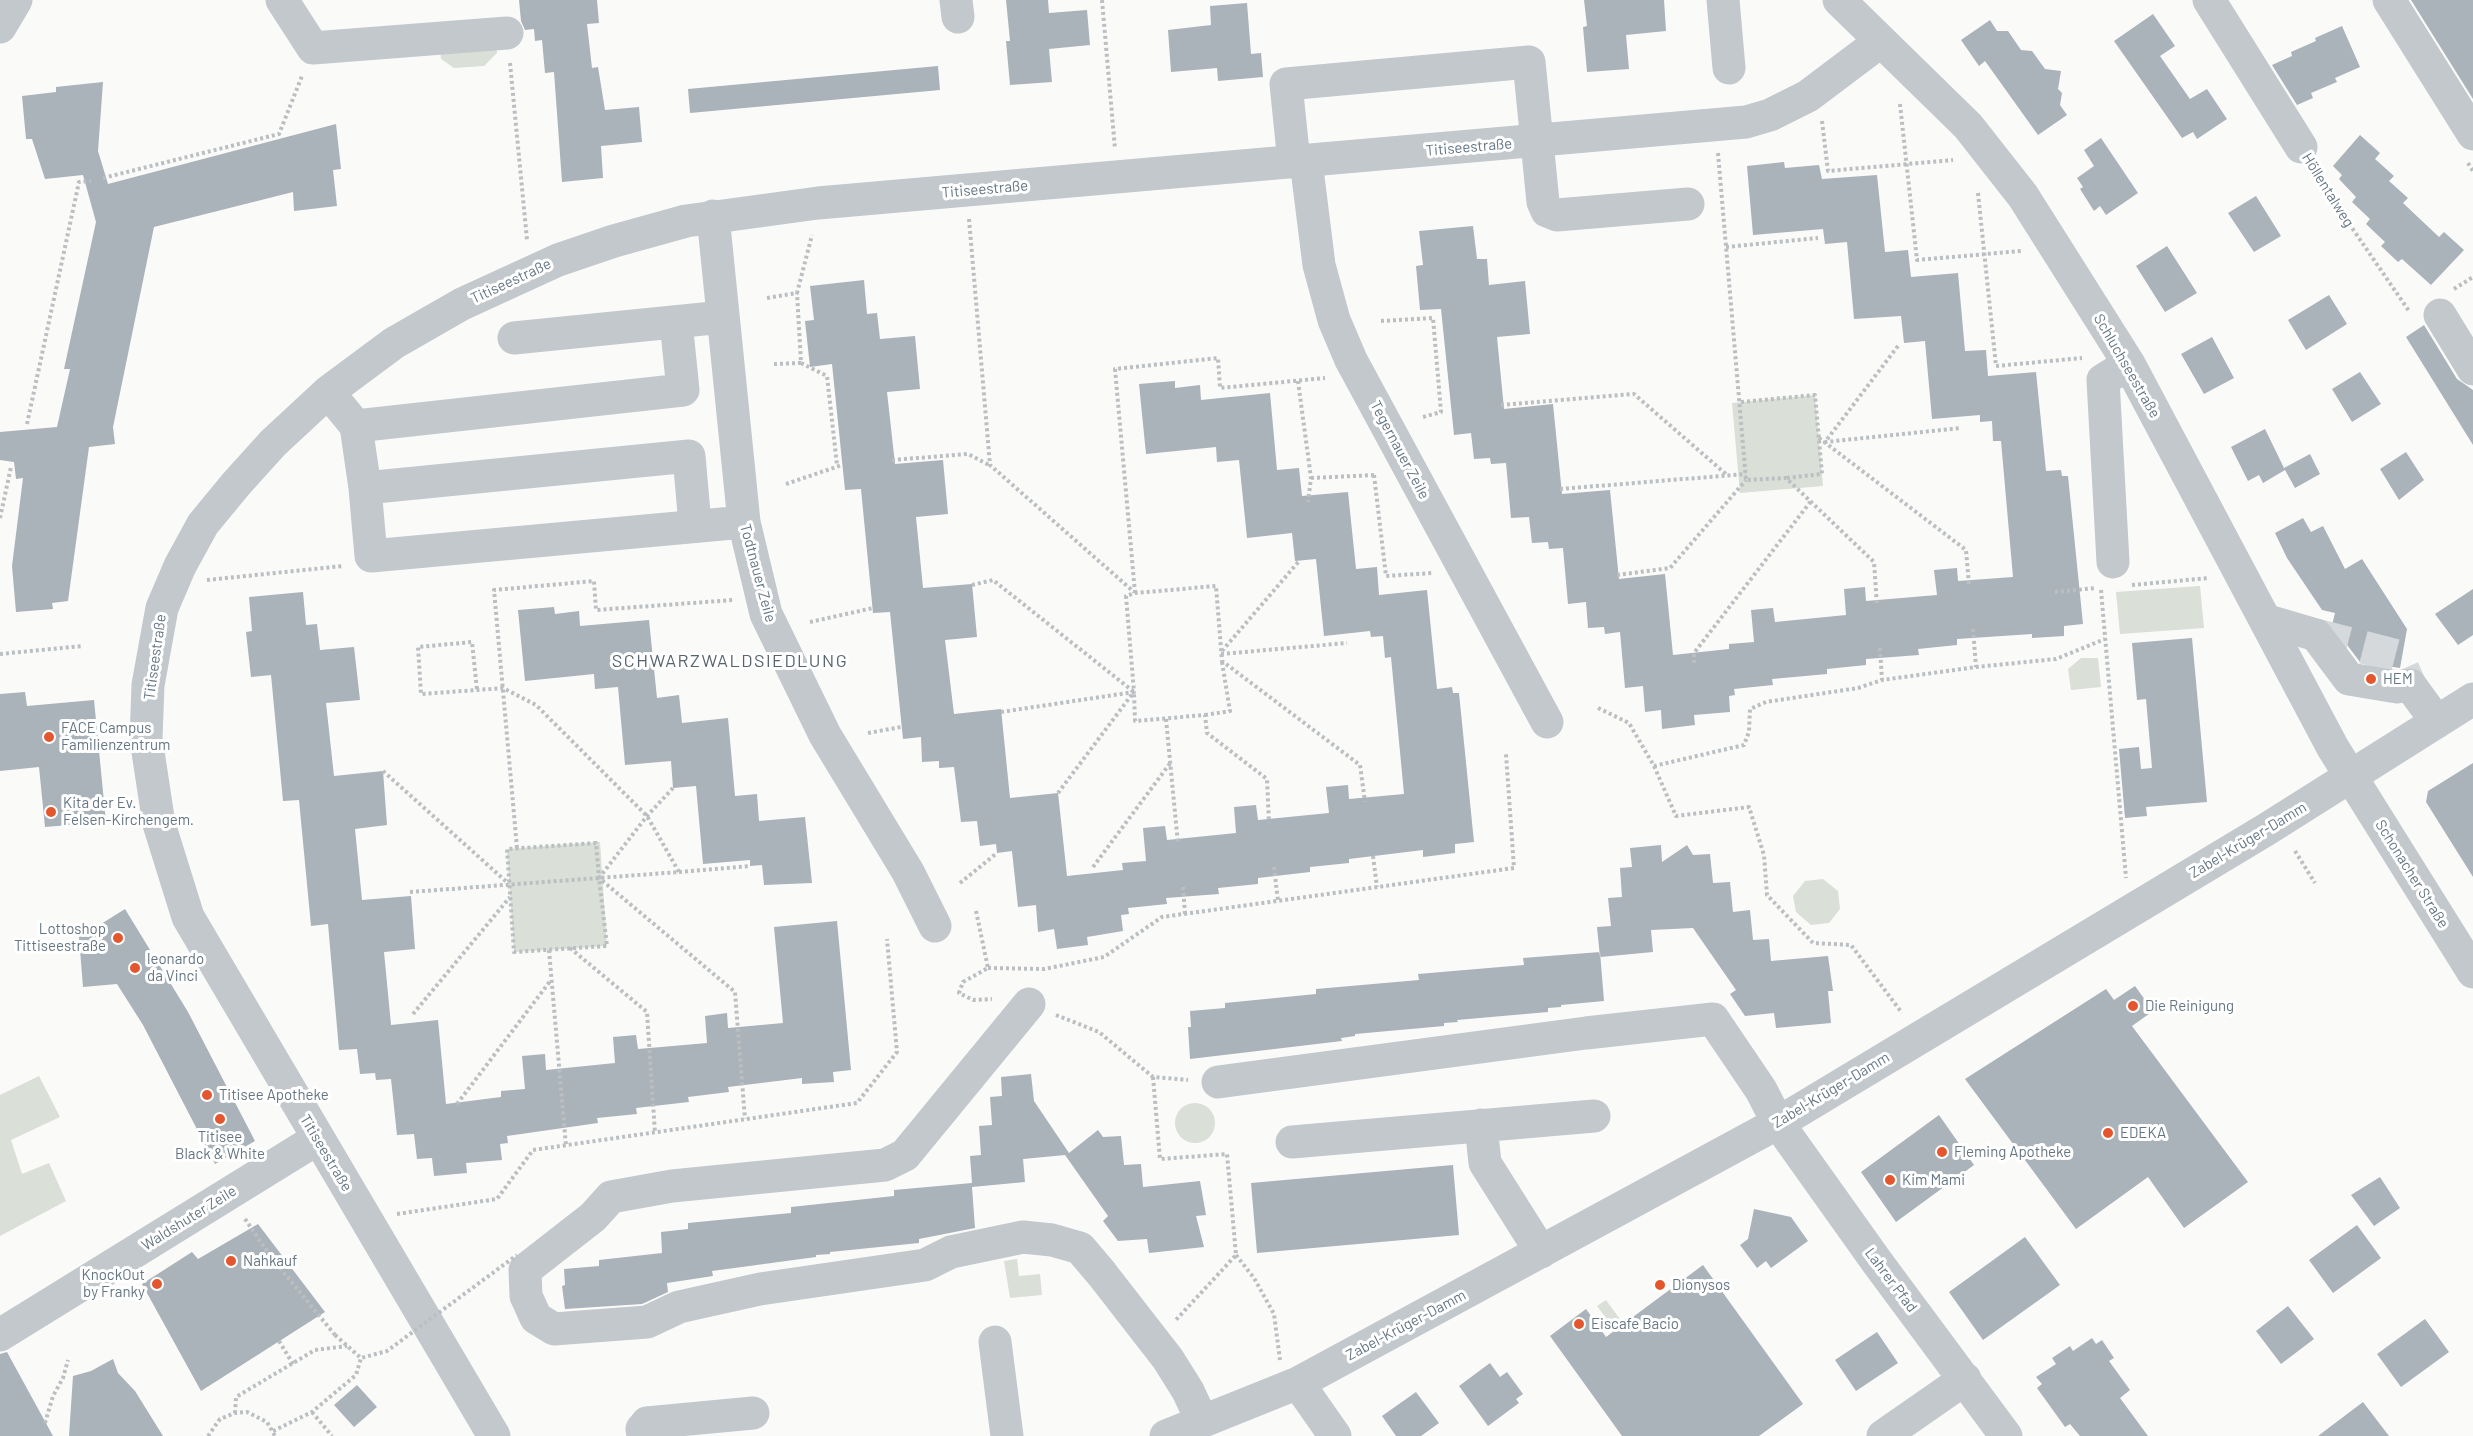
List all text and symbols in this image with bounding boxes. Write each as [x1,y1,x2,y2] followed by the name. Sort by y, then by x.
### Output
[1425,134,1513,160] street label: Titiseestraße
[2298,150,2358,230] street label: Höllentalweg
[941,176,1029,202] street label: Titiseestraße
[468,255,554,307] street label: Titiseestraße
[2090,311,2164,421] street label: Schluchseestraße
[1367,398,1433,502] street label: Tegernauer Zeile
[736,522,780,624] street label: Todtnauer Zeile
[140,613,170,701] street label: Titiseestraße
[612,650,848,672] district label: SCHWARZWALDSIEDLUNG
[2383,670,2413,688] place label: HEM
[2364,672,2378,686] marker: HEM
[61,719,170,754] place label: FACE Campus Familienzentrum
[42,730,56,744] marker: FACE Campus Familienzentrum
[63,794,194,829] place label: Kita der Ev. Felsen-Kirchengem.
[2186,798,2310,882] street label: Zabel-Krüger-Damm
[44,805,58,819] marker: Kita der Ev. Felsen-Kirchengem.
[2371,816,2453,932] street label: Schonacher Straße
[14,920,106,955] place label: Lottoshop Tittiseestraße
[111,931,125,945] marker: Lottoshop Tittiseestraße
[147,950,204,985] place label: leonardo da Vinci
[128,961,142,975] marker: leonardo da Vinci
[2145,997,2234,1015] place label: Die Reinigung
[2126,999,2140,1013] marker: Die Reinigung
[1769,1048,1893,1132] street label: Zabel-Krüger-Damm
[219,1086,329,1104] place label: Titisee Apotheke
[200,1088,214,1102] marker: Titisee Apotheke
[296,1111,356,1195] street label: Titiseestraße
[213,1112,227,1126] marker: Titisee Black & White
[2120,1124,2166,1142] place label: EDEKA
[2101,1126,2115,1140] marker: EDEKA
[175,1128,265,1163] place label: Titisee Black & White
[1954,1143,2071,1161] place label: Fleming Apotheke
[1935,1145,1949,1159] marker: Fleming Apotheke
[1902,1171,1965,1189] place label: Kim Mami
[1883,1173,1897,1187] marker: Kim Mami
[138,1182,240,1254] street label: Waldshuter Zeile
[1861,1244,1921,1316] street label: Lahrer Pfad
[243,1252,297,1270] place label: Nahkauf
[224,1254,238,1268] marker: Nahkauf
[82,1266,145,1301] place label: KnockOut by Franky
[1672,1276,1730,1294] place label: Dionysos
[150,1277,164,1291] marker: KnockOut by Franky
[1653,1278,1667,1292] marker: Dionysos
[1343,1286,1469,1364] street label: Zabel-Krüger-Damm
[1591,1315,1679,1333] place label: Eiscafe Bacio
[1572,1317,1586,1331] marker: Eiscafe Bacio

